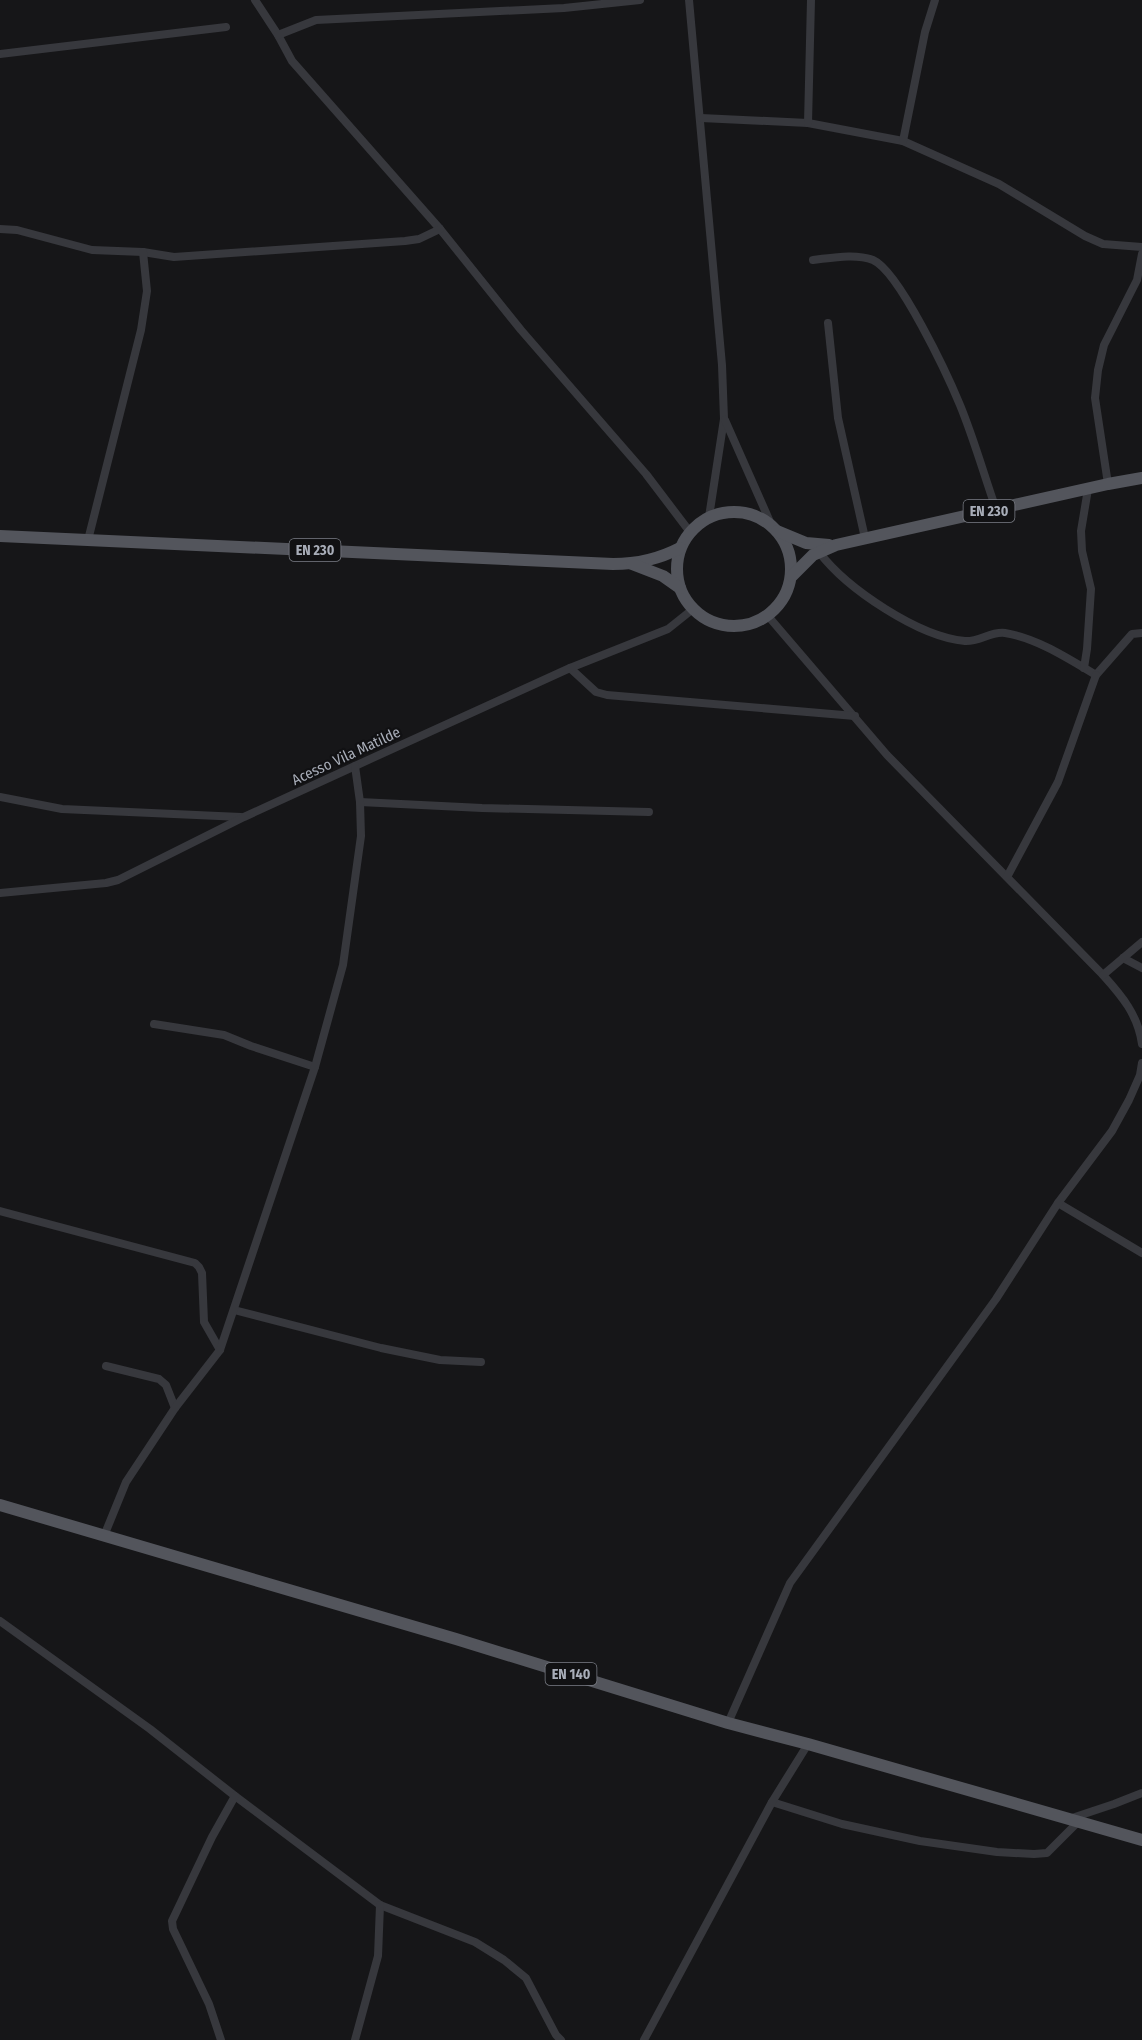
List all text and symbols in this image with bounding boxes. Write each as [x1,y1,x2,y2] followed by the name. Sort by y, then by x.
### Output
[964,500,1014,522] road number: EN 230
[290,539,340,561] road number: EN 230
[289,723,403,789] street label: Acesso Vila Matilde
[546,1663,596,1685] road number: EN 140

